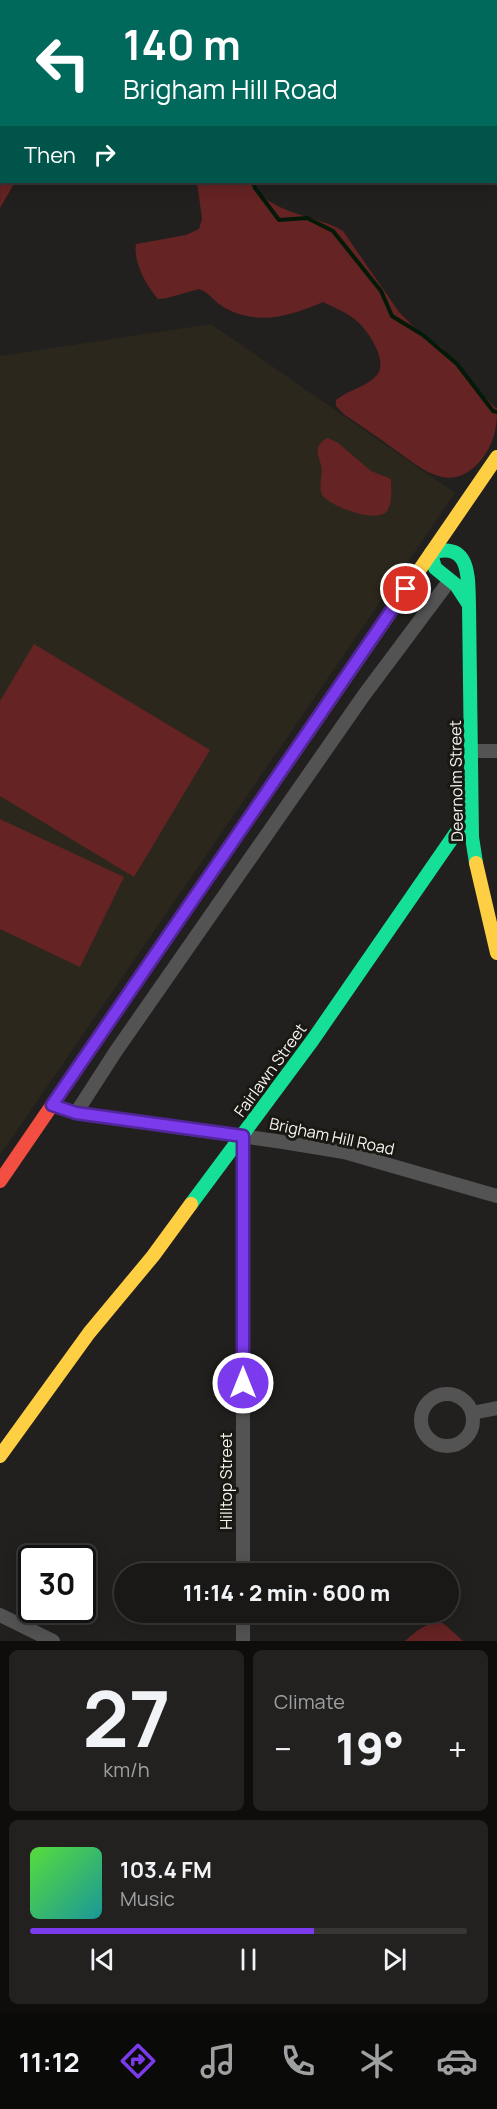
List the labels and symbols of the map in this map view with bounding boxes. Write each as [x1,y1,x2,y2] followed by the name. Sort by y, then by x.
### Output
[380,563,431,614] pin
[444,720,468,842] street label: Deernolm Street
[229,1019,311,1121] street label: Fairlawn Street
[267,1112,397,1160] street label: Brigham Hill Road
[211,1351,275,1415] position arrow
[215,1432,237,1530] street label: Hilltop Street
[18,1545,96,1623] speed limit sign: 30

